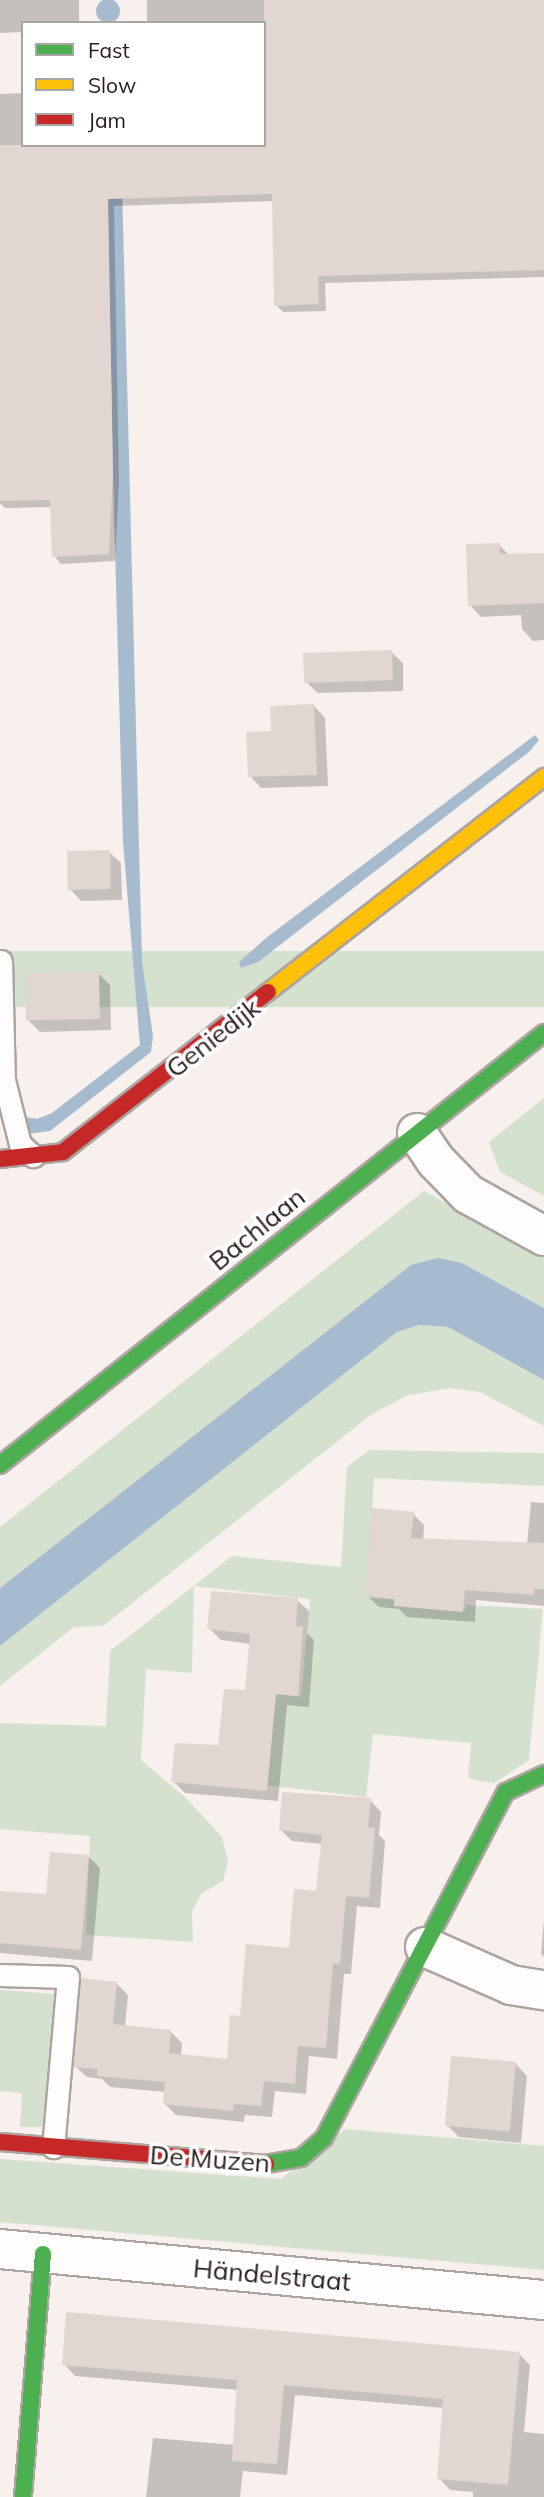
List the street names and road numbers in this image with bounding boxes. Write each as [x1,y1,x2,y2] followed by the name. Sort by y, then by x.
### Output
[160,992,266,1084] street label: Geniedijk
[203,1181,311,1277] street label: Bachlaan
[149,2139,271,2179] street label: De Muzen
[192,2253,352,2297] street label: Händelstraat

